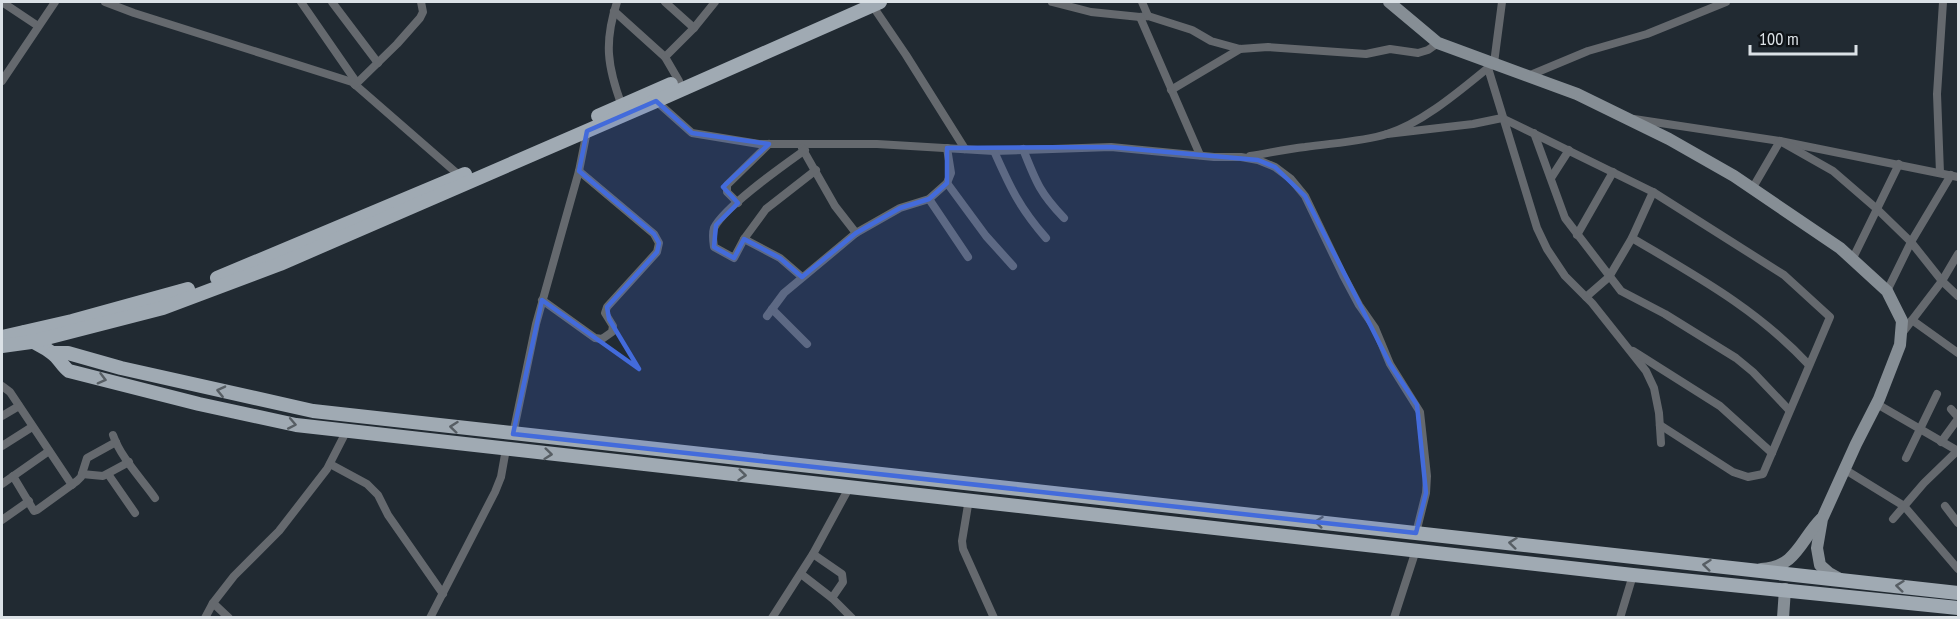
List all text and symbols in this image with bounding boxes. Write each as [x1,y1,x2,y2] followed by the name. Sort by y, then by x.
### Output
[1750,18,1856,56] scale bar
[1759,27,1799,50] text: 100 m
[97,372,107,385] one-way arrow
[216,386,226,399] one-way arrow
[287,417,297,430] one-way arrow
[450,421,459,434] one-way arrow
[544,447,553,460] one-way arrow
[738,468,747,481] one-way arrow
[1314,516,1323,529] one-way arrow
[1508,538,1517,550] one-way arrow
[1702,559,1711,572] one-way arrow
[1896,580,1905,593] one-way arrow

